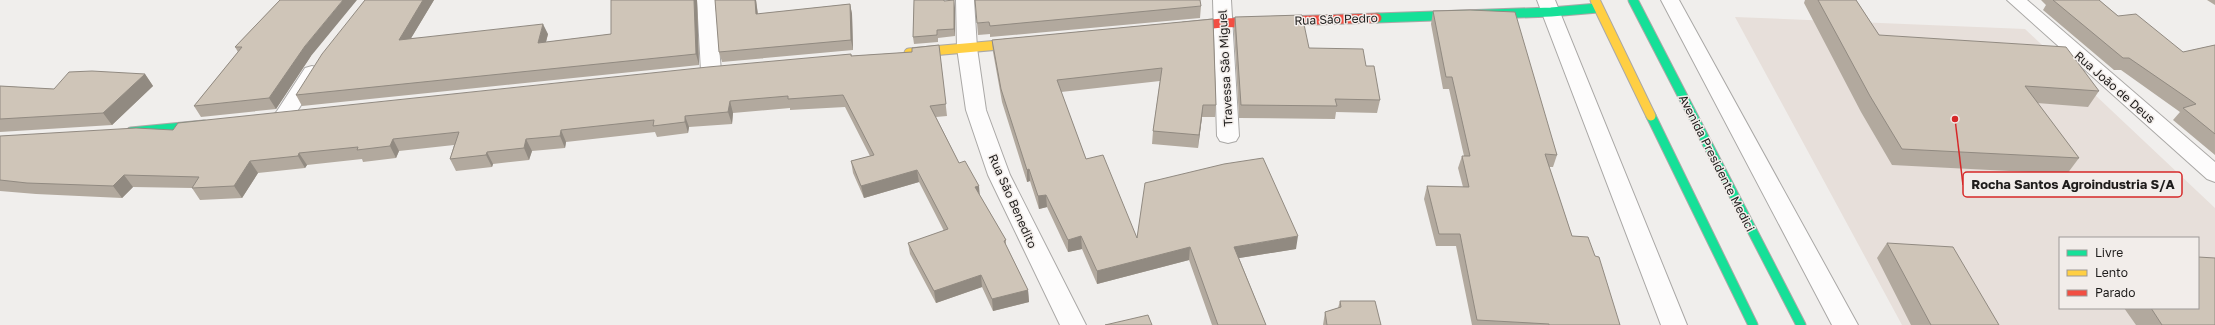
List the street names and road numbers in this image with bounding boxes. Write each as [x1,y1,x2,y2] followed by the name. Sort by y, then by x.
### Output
[1214,9,1236,127] street label: Travessa São Miguel
[1294,10,1378,28] street label: Rua São Pedro
[2072,48,2158,126] street label: Rua João de Deus
[1676,92,1758,234] street label: Avenida Presidente Medici
[985,152,1041,250] street label: Rua São Benedito

